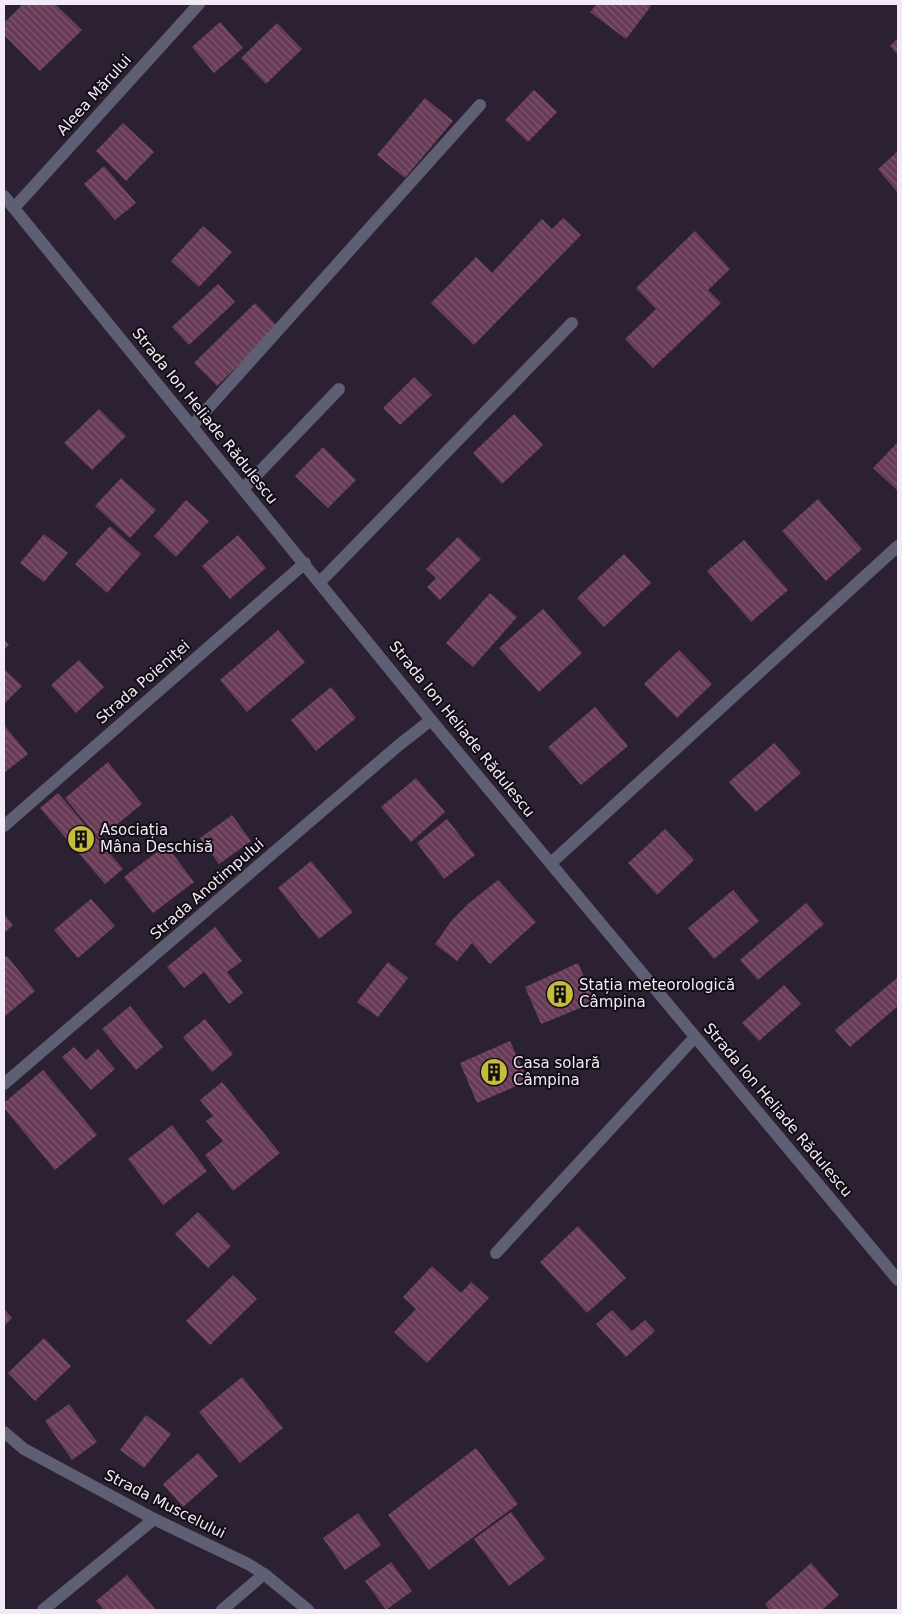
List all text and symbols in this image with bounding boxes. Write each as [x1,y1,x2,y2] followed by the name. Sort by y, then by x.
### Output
[53,51,135,139] street label: Aleea Mărului
[128,324,282,508] street label: Strada Ion Heliade Rădulescu
[92,636,194,728] street label: Strada Poieniței
[385,637,539,821] street label: Strada Ion Heliade Rădulescu
[100,821,213,856] place label: Asociația Mâna Deschisă
[66,824,96,854] building icon: Asociația Mâna Deschisă
[146,835,268,943] street label: Strada Anotimpului
[579,976,735,1011] place label: Stația meteorologică Câmpina
[545,979,575,1009] building icon: Stația meteorologică Câmpina
[700,1019,856,1201] street label: Strada Ion Heliade Rădulescu
[513,1054,600,1089] place label: Casa solară Câmpina
[479,1057,509,1087] building icon: Casa solară Câmpina
[101,1466,229,1542] street label: Strada Muscelului

